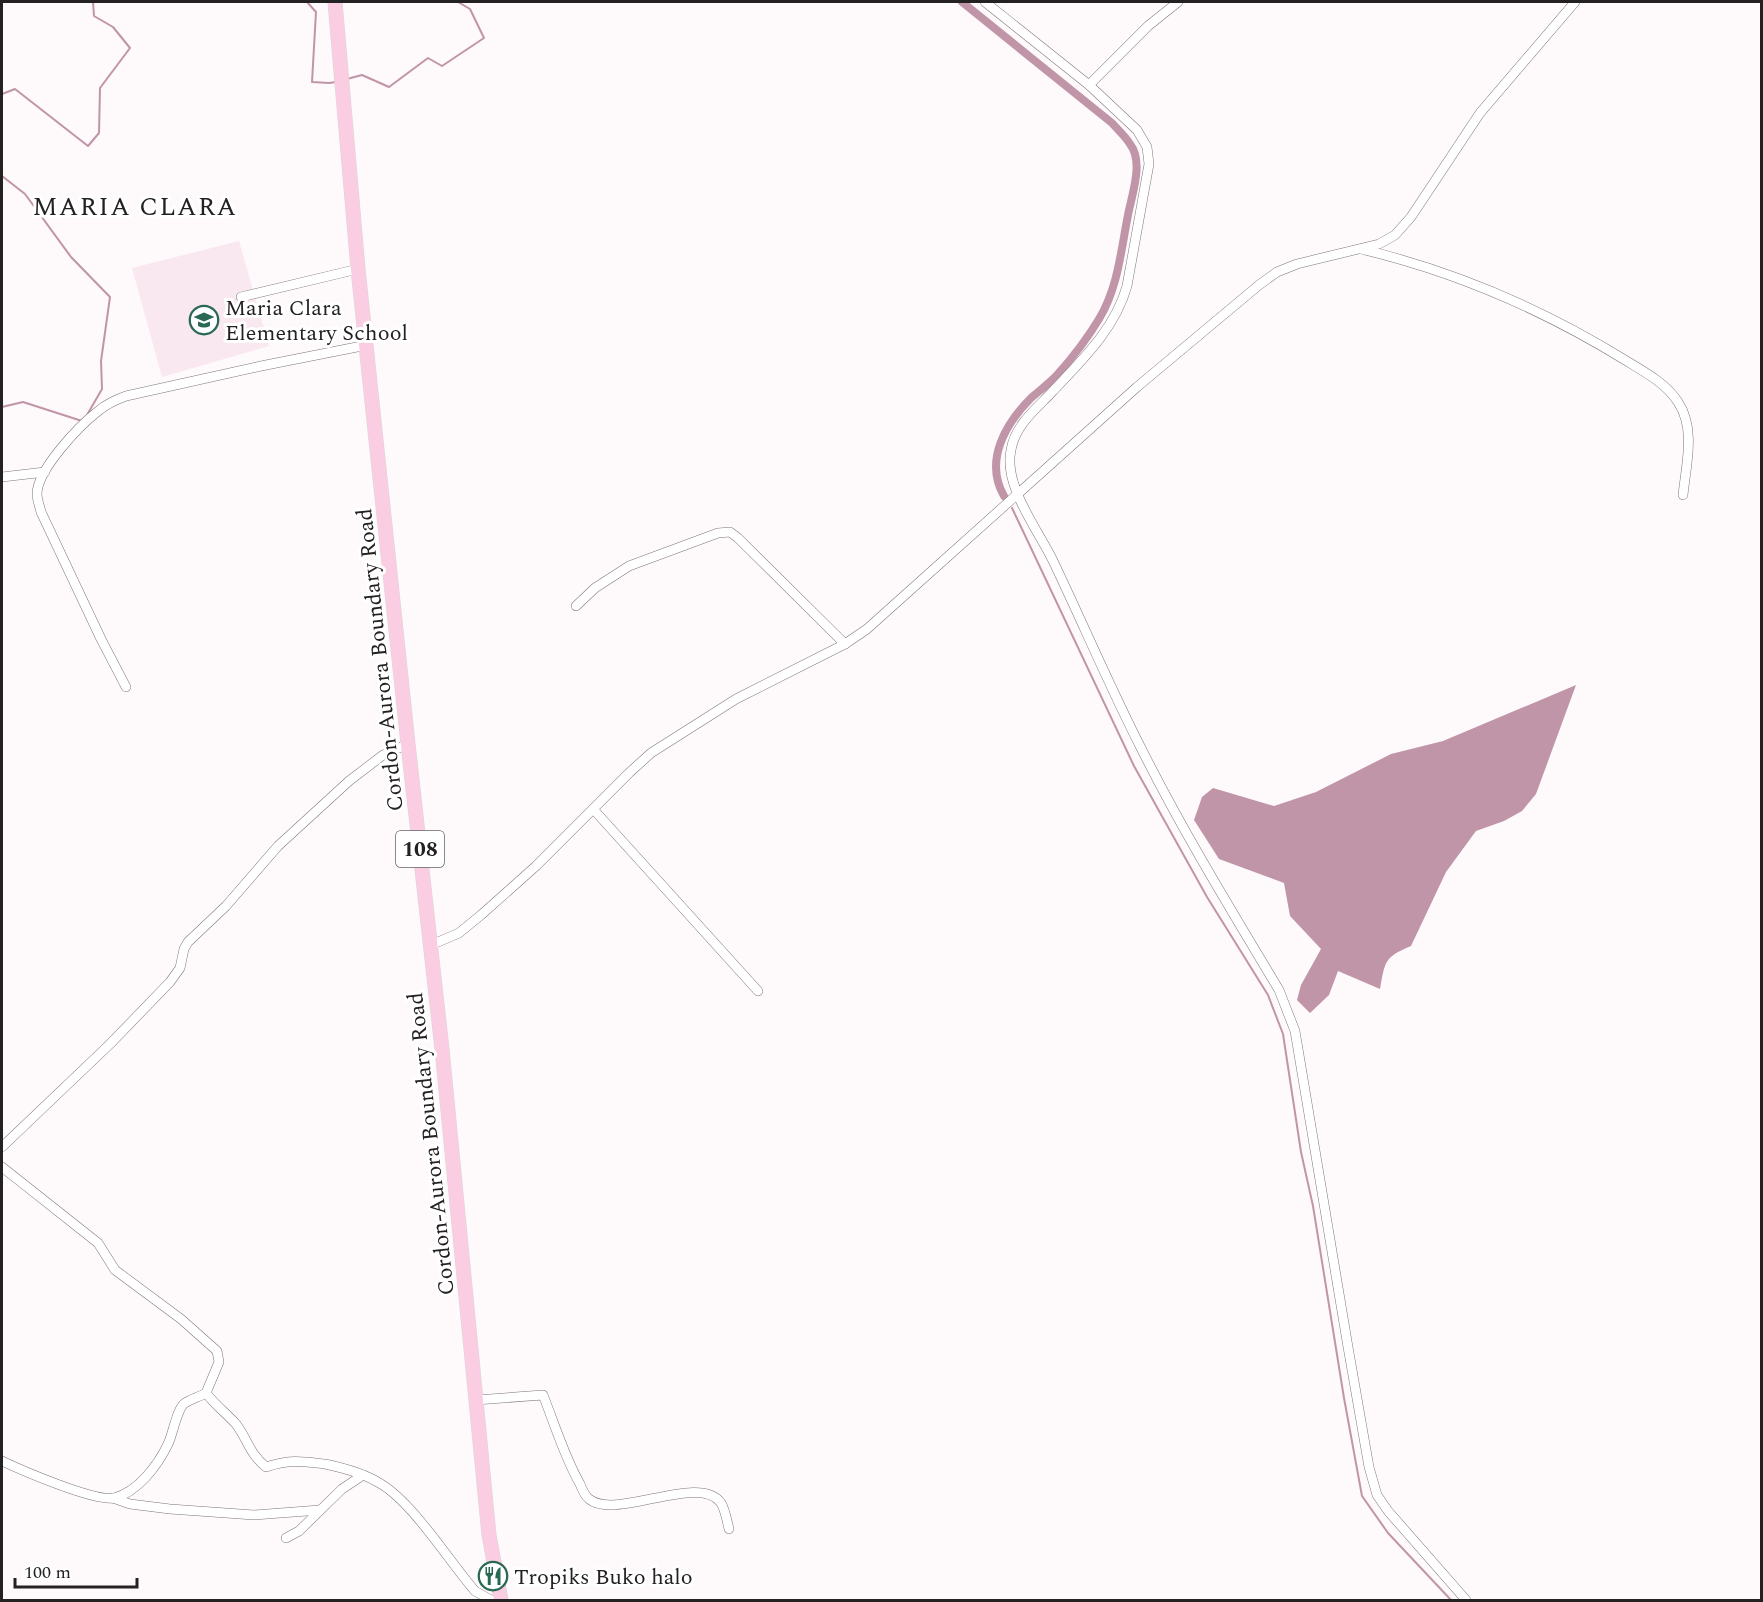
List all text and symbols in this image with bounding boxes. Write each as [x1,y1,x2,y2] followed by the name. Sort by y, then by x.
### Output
[32,187,238,227] district label: MARIA CLARA
[225,292,408,350] place label: Maria Clara Elementary School
[188,304,220,336] school or university icon: Maria Clara Elementary School
[348,507,413,813] street label: Cordon-Aurora Boundary Road
[396,831,444,867] road number: 108
[399,991,464,1297] street label: Cordon-Aurora Boundary Road
[15,1551,136,1589] scale bar
[24,1559,71,1586] text: 100 m
[477,1560,509,1592] restaurant icon: Tropiks Buko halo
[514,1561,693,1594] place label: Tropiks Buko halo

